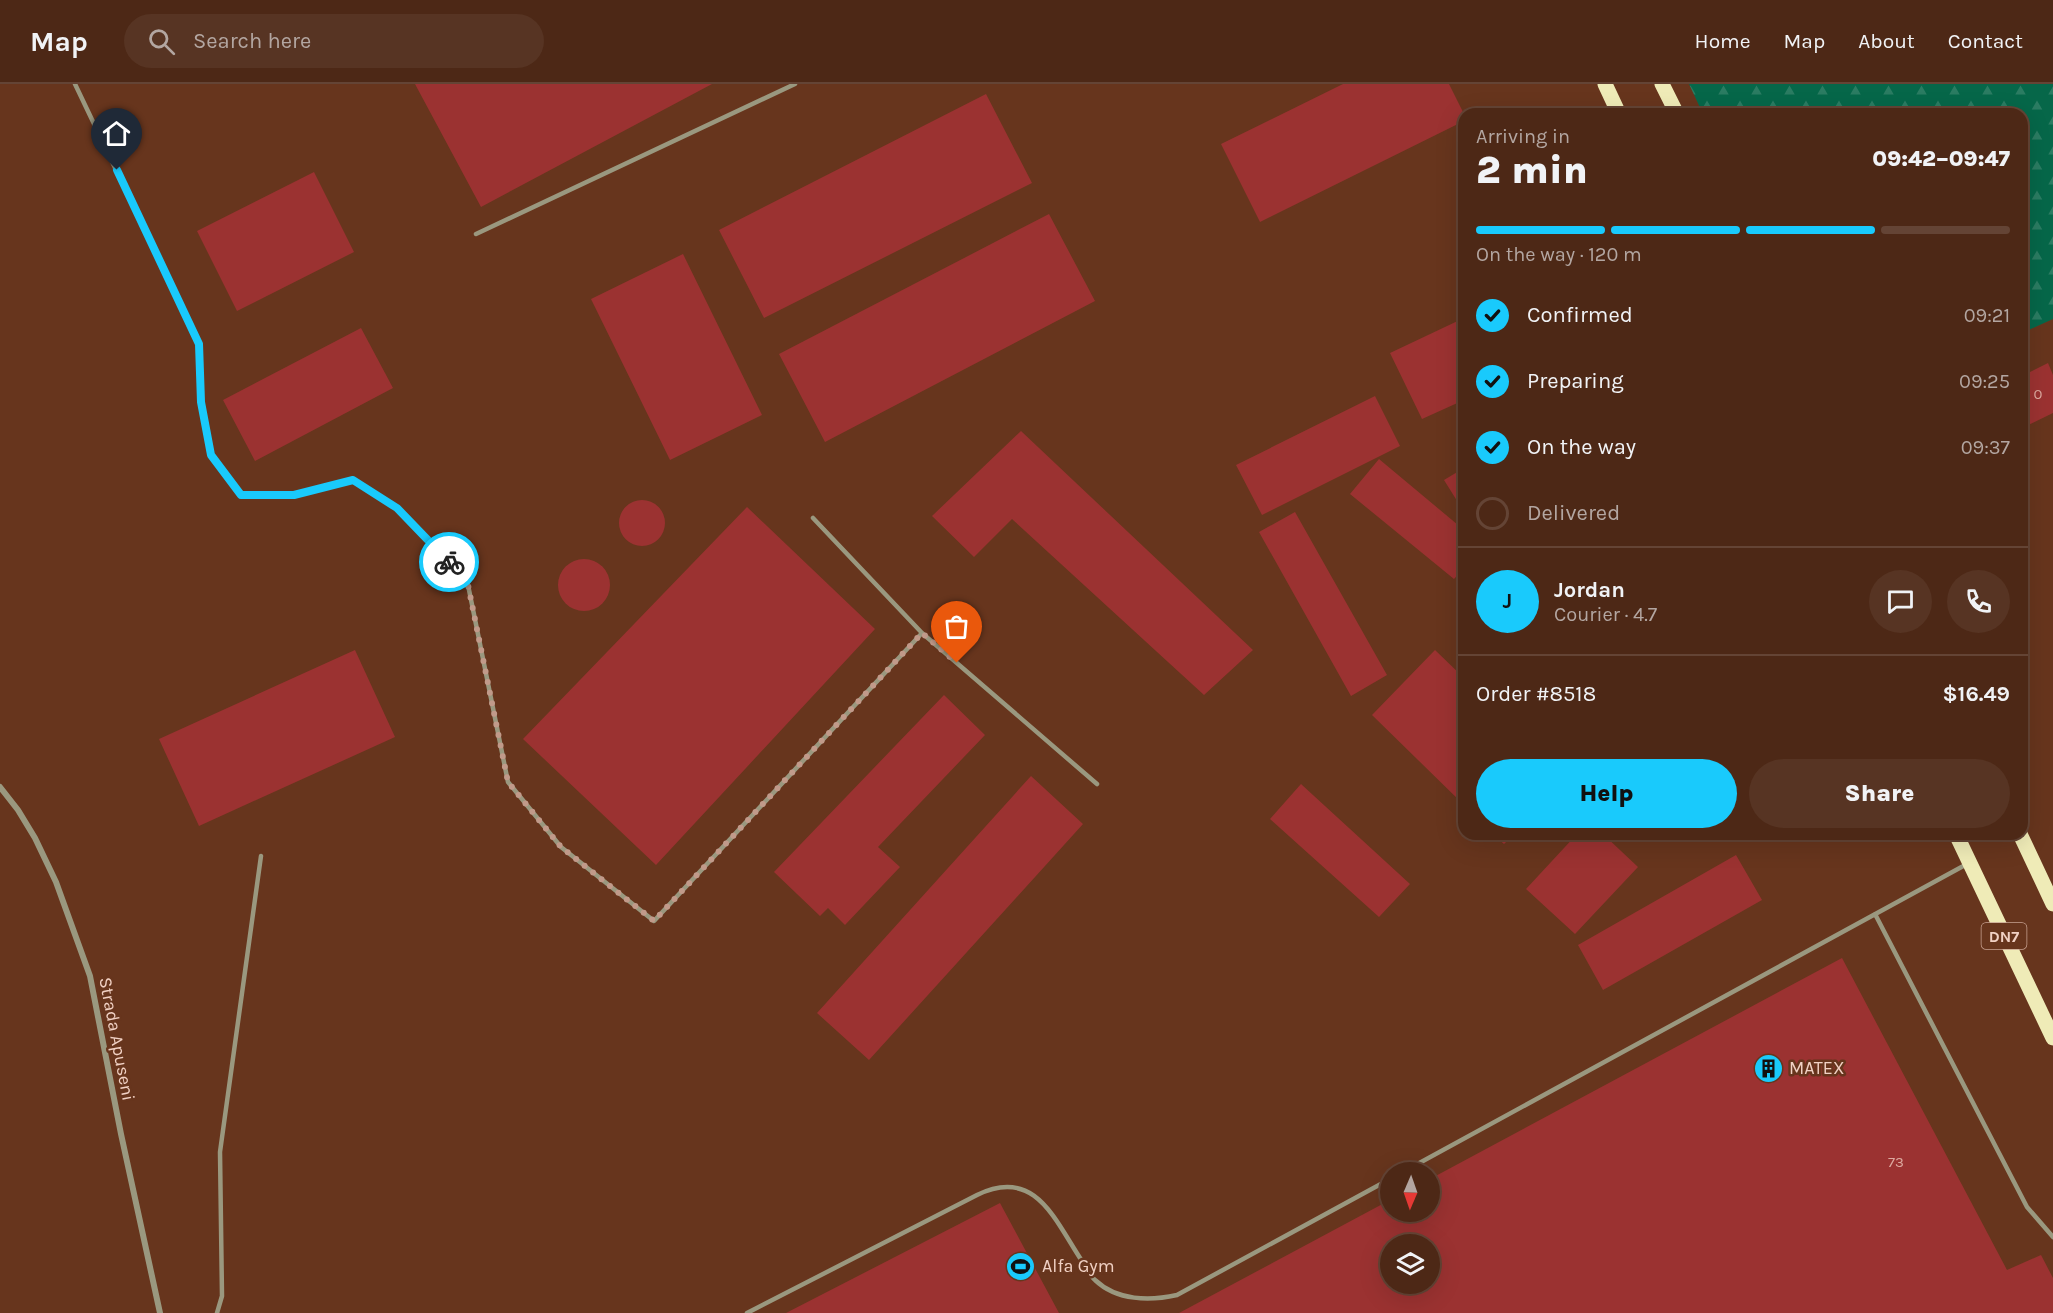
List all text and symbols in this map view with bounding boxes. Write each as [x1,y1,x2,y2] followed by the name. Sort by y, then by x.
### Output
[124,14,544,68] search box
[30,25,88,58] text: Map
[145,25,178,58] icon: search
[193,28,311,54] text: Search here
[1695,29,1751,53] text: Home
[1784,29,1825,53] text: Map
[1858,29,1915,53] text: About
[1948,29,2023,53] text: Contact
[91,108,142,170] pin
[100,117,133,150] icon: home
[1476,125,1570,148] text: Arriving in
[1872,146,2010,172] text: 09:42–09:47
[1476,147,1588,193] text: 2 min
[1476,243,1642,266] text: On the way · 120 m
[1476,299,1509,332] icon: check
[1527,302,1633,328] text: Confirmed
[1964,304,2010,327] text: 09:21
[1476,365,1509,398] icon: check
[1527,368,1624,394] text: Preparing
[1959,370,2010,393] text: 09:25
[2034,385,2043,403] house number: 0
[1476,431,1509,464] icon: check
[1527,434,1636,460] text: On the way
[1961,436,2010,459] text: 09:37
[1527,500,1620,526] text: Delivered
[419,532,479,592] courier
[433,546,466,579] icon: bike
[1869,570,1932,633] button: chat
[1947,570,2010,633] button: phone
[1554,577,1625,603] text: Jordan
[1503,588,1512,614] text: J
[931,601,982,663] pin
[1554,603,1657,626] text: Courier · 4.7
[940,610,973,643] icon: bag
[1476,681,1596,707] text: Order #8518
[1942,681,2010,707] text: $16.49
[1476,759,1737,828] button: Help
[1749,759,2010,828] button: Share
[1982,923,2026,949] road number: DN7
[94,975,140,1103] street label: Strada Apuseni
[1752,1052,1784,1084] building icon: MATEX
[1789,1057,1845,1079] place label: MATEX
[1888,1153,1904,1171] house number: 73
[1380,1162,1440,1222] north arrow
[1380,1162,1440,1294] map controls
[1380,1234,1440,1294] button: layers
[1005,1250,1037,1282] sports icon: Alfa Gym
[1042,1255,1115,1277] place label: Alfa Gym

